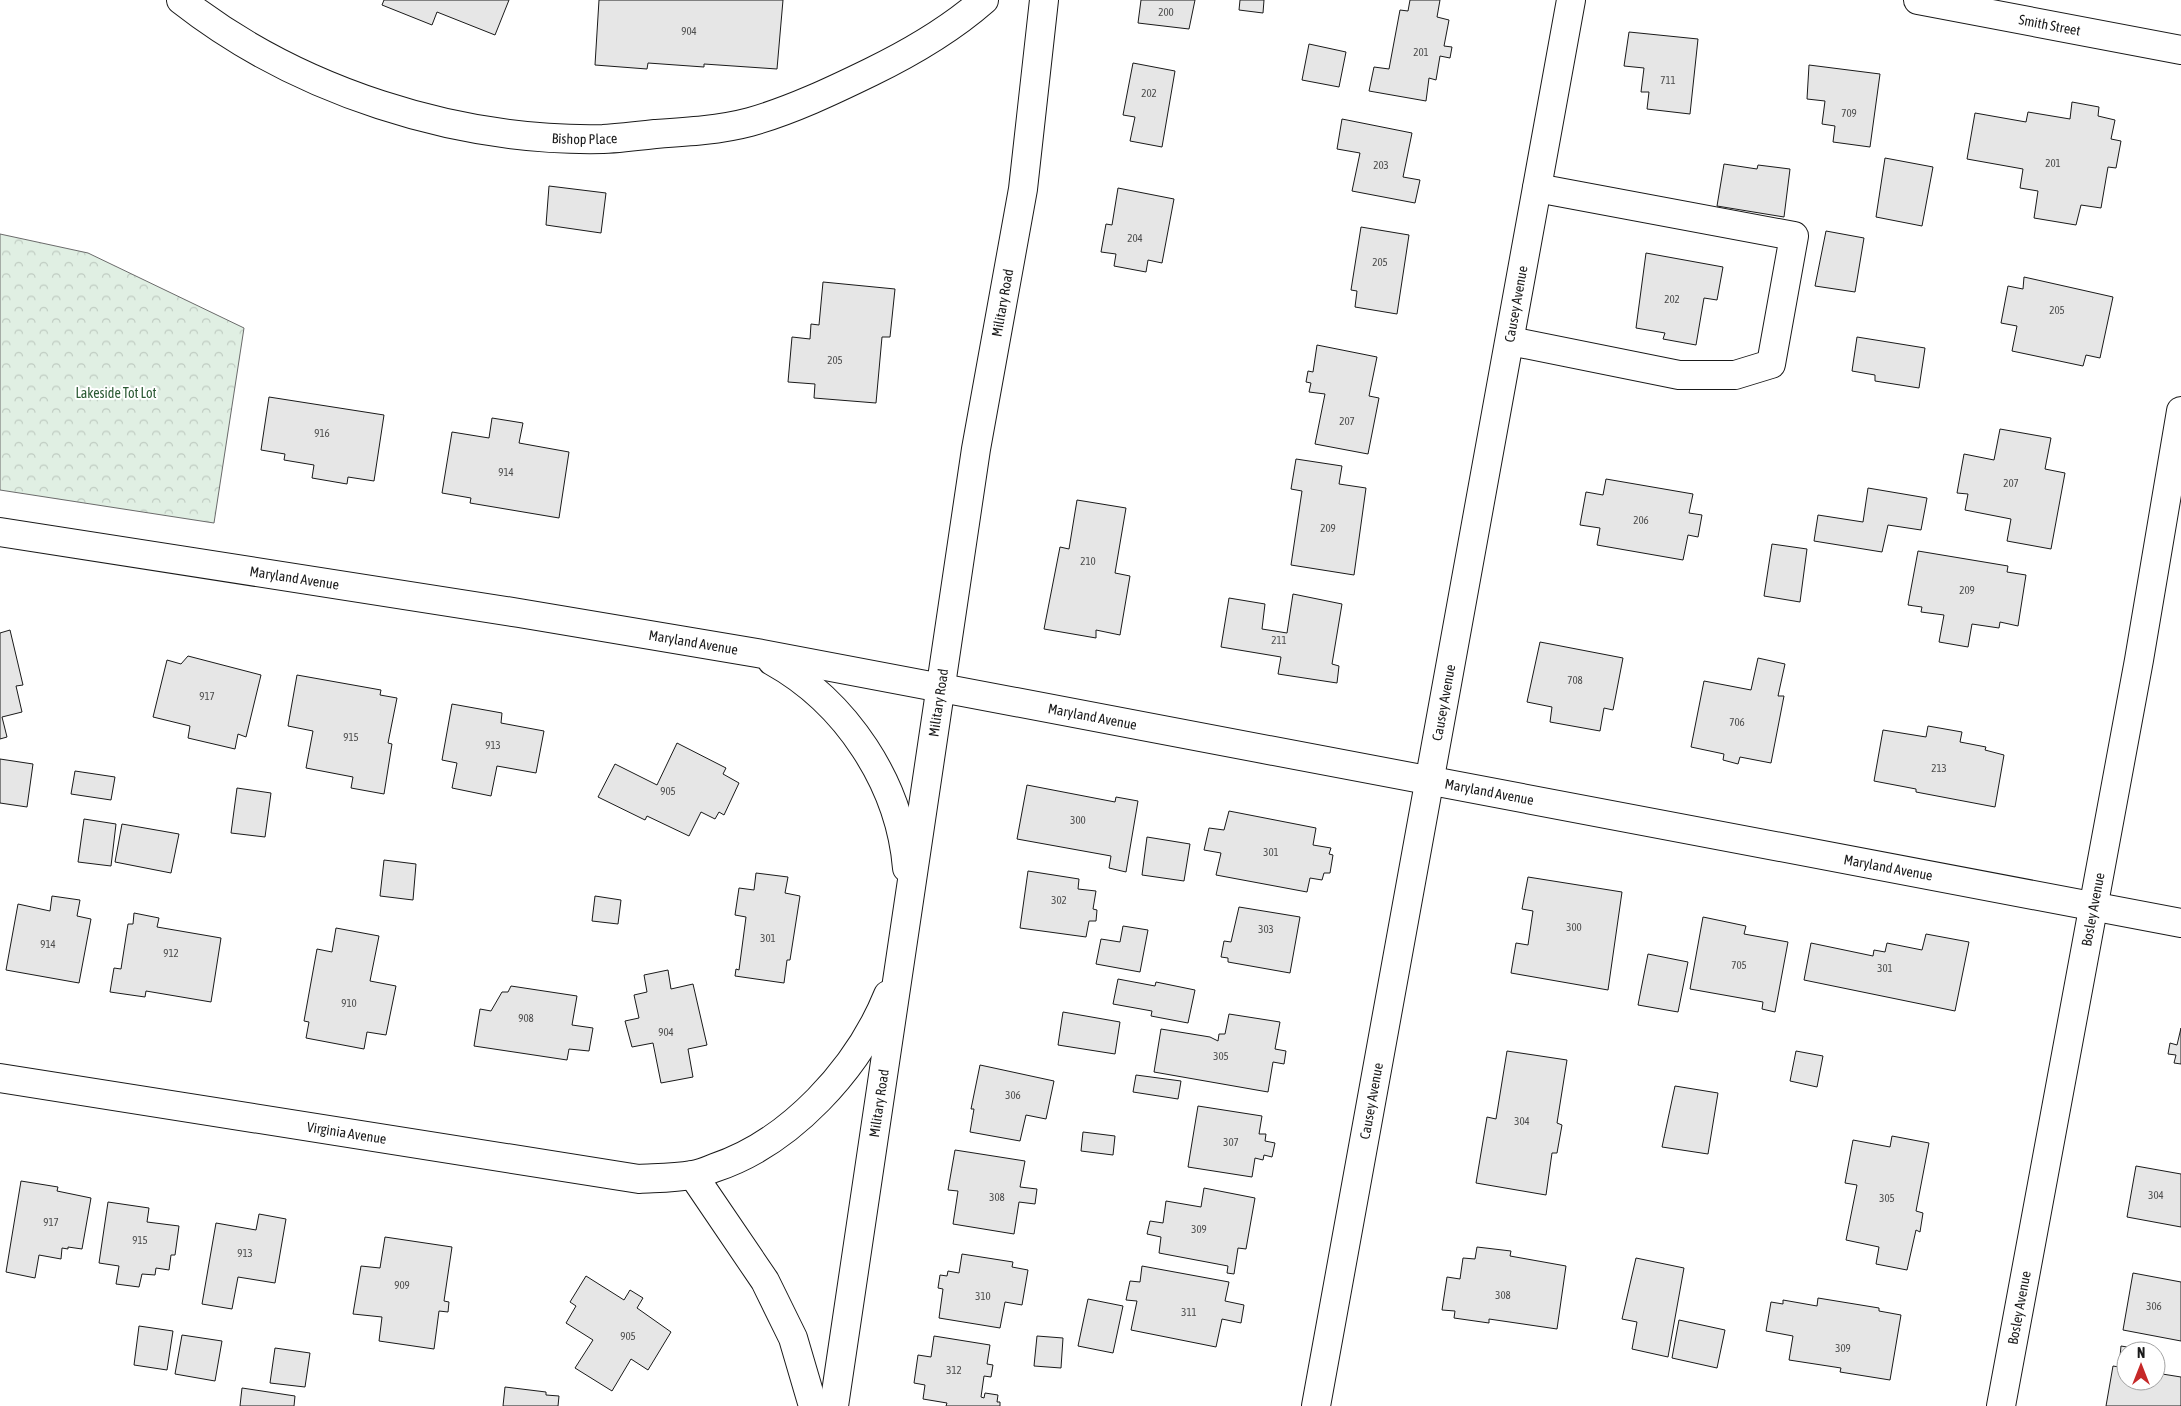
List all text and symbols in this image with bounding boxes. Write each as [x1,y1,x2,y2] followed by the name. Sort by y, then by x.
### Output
[1158,6,1174,18] house number: 200
[2017,11,2082,39] street label: Smith Street
[681,25,697,37] house number: 904
[1413,46,1429,58] house number: 201
[1660,74,1676,86] house number: 711
[1141,87,1157,99] house number: 202
[1841,107,1857,119] house number: 709
[551,130,618,147] street label: Bishop Place
[2045,157,2061,169] house number: 201
[1373,159,1389,171] house number: 203
[1127,232,1143,244] house number: 204
[1372,256,1388,268] house number: 205
[1501,265,1531,343] street label: Causey Avenue
[988,268,1016,338] street label: Military Road
[1664,293,1680,305] house number: 202
[2049,304,2065,316] house number: 205
[827,354,843,366] house number: 205
[75,385,157,401] park label: Lakeside Tot Lot
[1339,415,1355,427] house number: 207
[314,427,330,439] house number: 916
[498,466,514,478] house number: 914
[2003,477,2019,489] house number: 207
[1633,514,1649,526] house number: 206
[1320,522,1336,534] house number: 209
[1080,555,1096,567] house number: 210
[249,563,340,593] street label: Maryland Avenue
[1959,584,1975,596] house number: 209
[647,627,739,658] street label: Maryland Avenue
[1271,634,1287,646] house number: 211
[1429,663,1458,742] street label: Causey Avenue
[925,668,951,738] street label: Military Road
[1567,674,1583,686] house number: 708
[199,690,215,702] house number: 917
[1047,700,1138,733] street label: Maryland Avenue
[1729,716,1745,728] house number: 706
[343,731,359,743] house number: 915
[485,739,501,751] house number: 913
[1931,762,1947,774] house number: 213
[1444,776,1535,808] street label: Maryland Avenue
[660,785,676,797] house number: 905
[1070,814,1086,826] house number: 300
[1263,846,1279,858] house number: 301
[1842,851,1934,884] street label: Maryland Avenue
[2078,871,2108,948] street label: Bosley Avenue
[1051,894,1067,906] house number: 302
[1566,921,1582,933] house number: 300
[1258,923,1274,935] house number: 303
[760,932,776,944] house number: 301
[40,938,56,950] house number: 914
[163,947,179,959] house number: 912
[1731,959,1747,971] house number: 705
[1877,962,1893,974] house number: 301
[341,997,357,1009] house number: 910
[518,1012,534,1024] house number: 908
[658,1026,674,1038] house number: 904
[1213,1050,1229,1062] house number: 305
[1357,1062,1386,1140] street label: Causey Avenue
[866,1068,892,1138] street label: Military Road
[1005,1089,1021,1101] house number: 306
[1514,1115,1530,1127] house number: 304
[306,1119,388,1147] street label: Virginia Avenue
[1223,1136,1239,1148] house number: 307
[2148,1189,2164,1201] house number: 304
[989,1191,1005,1203] house number: 308
[1879,1192,1895,1204] house number: 305
[43,1216,59,1228] house number: 917
[1191,1223,1207,1235] house number: 309
[132,1234,148,1246] house number: 915
[237,1247,253,1259] house number: 913
[2005,1270,2034,1346] street label: Bosley Avenue
[394,1279,410,1291] house number: 909
[1495,1289,1511,1301] house number: 308
[975,1290,991,1302] house number: 310
[2146,1300,2162,1312] house number: 306
[1181,1306,1197,1318] house number: 311
[620,1330,636,1342] house number: 905
[2116,1341,2166,1391] north arrow
[1835,1342,1851,1354] house number: 309
[2137,1345,2145,1361] text: N
[946,1364,962,1376] house number: 312

